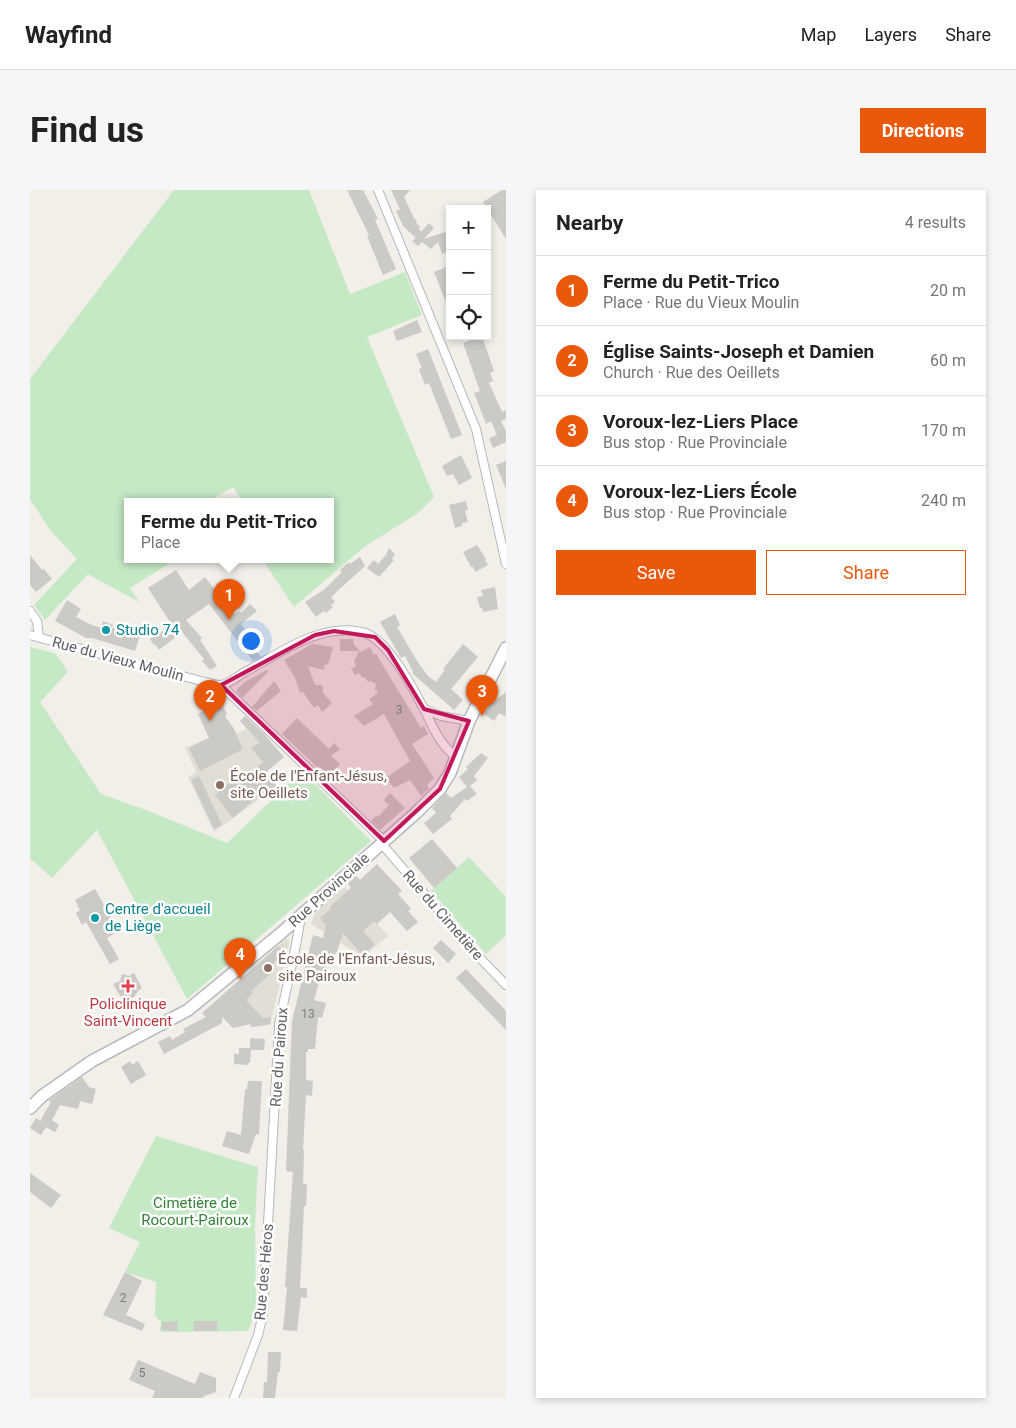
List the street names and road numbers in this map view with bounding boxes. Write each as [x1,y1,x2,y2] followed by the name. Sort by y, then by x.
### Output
[50,633,186,685] street label: Rue du Vieux Moulin
[285,849,373,931] street label: Rue Provinciale
[399,866,487,964] street label: Rue du Cimetière
[267,1006,292,1108] street label: Rue du Pairoux
[251,1223,277,1321] street label: Rue des Héros

